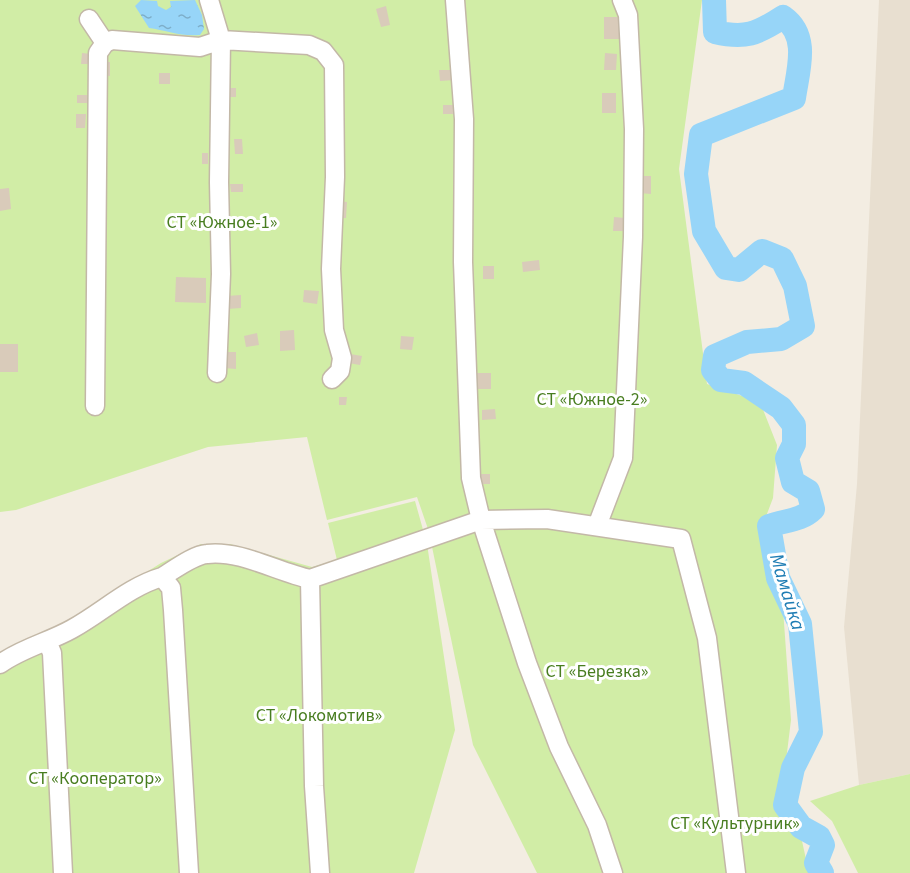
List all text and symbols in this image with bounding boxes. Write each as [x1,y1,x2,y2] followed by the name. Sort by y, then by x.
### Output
[167,210,277,235] park label: СТ «Южное-1»
[537,387,647,412] park label: СТ «Южное-2»
[762,550,812,634] water label: Мамайка
[546,659,648,684] park label: СТ «Березка»
[256,703,382,728] park label: СТ «Локомотив»
[28,766,162,791] park label: СТ «Кооператор»
[670,811,800,836] park label: СТ «Культурник»

